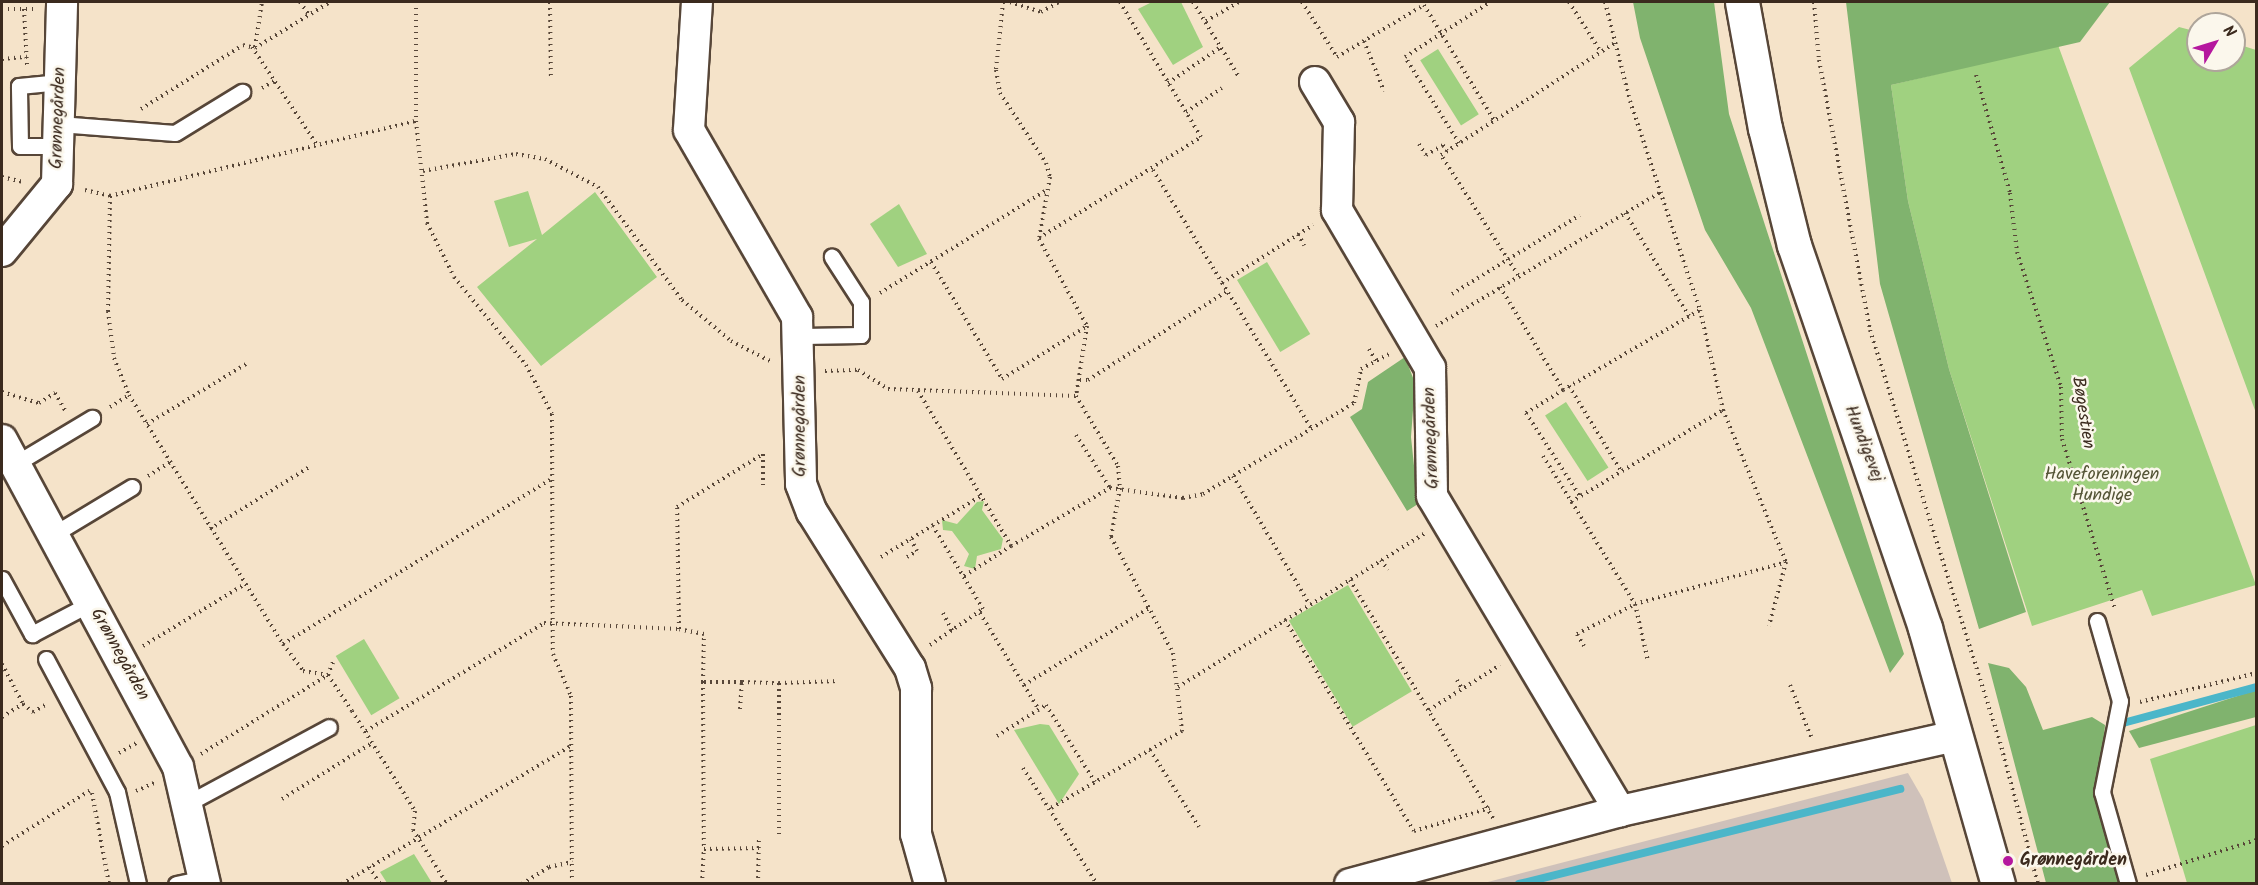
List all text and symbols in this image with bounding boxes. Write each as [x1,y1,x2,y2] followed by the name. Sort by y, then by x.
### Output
[2186,12,2246,72] north arrow
[2216,20,2242,44] text: N
[46,67,72,169] street label: Grønnegården
[790,375,812,477] street label: Grønnegården
[2066,375,2098,451] street label: Bøgestien
[1419,387,1445,489] street label: Grønnegården
[1838,403,1888,485] street label: Hundigevej
[2045,465,2159,508] park label: Haveforeningen Hundige
[85,605,153,705] street label: Grønnegården
[2020,850,2127,872] place label: Grønnegården
[2001,854,2015,868] marker: Grønnegården

